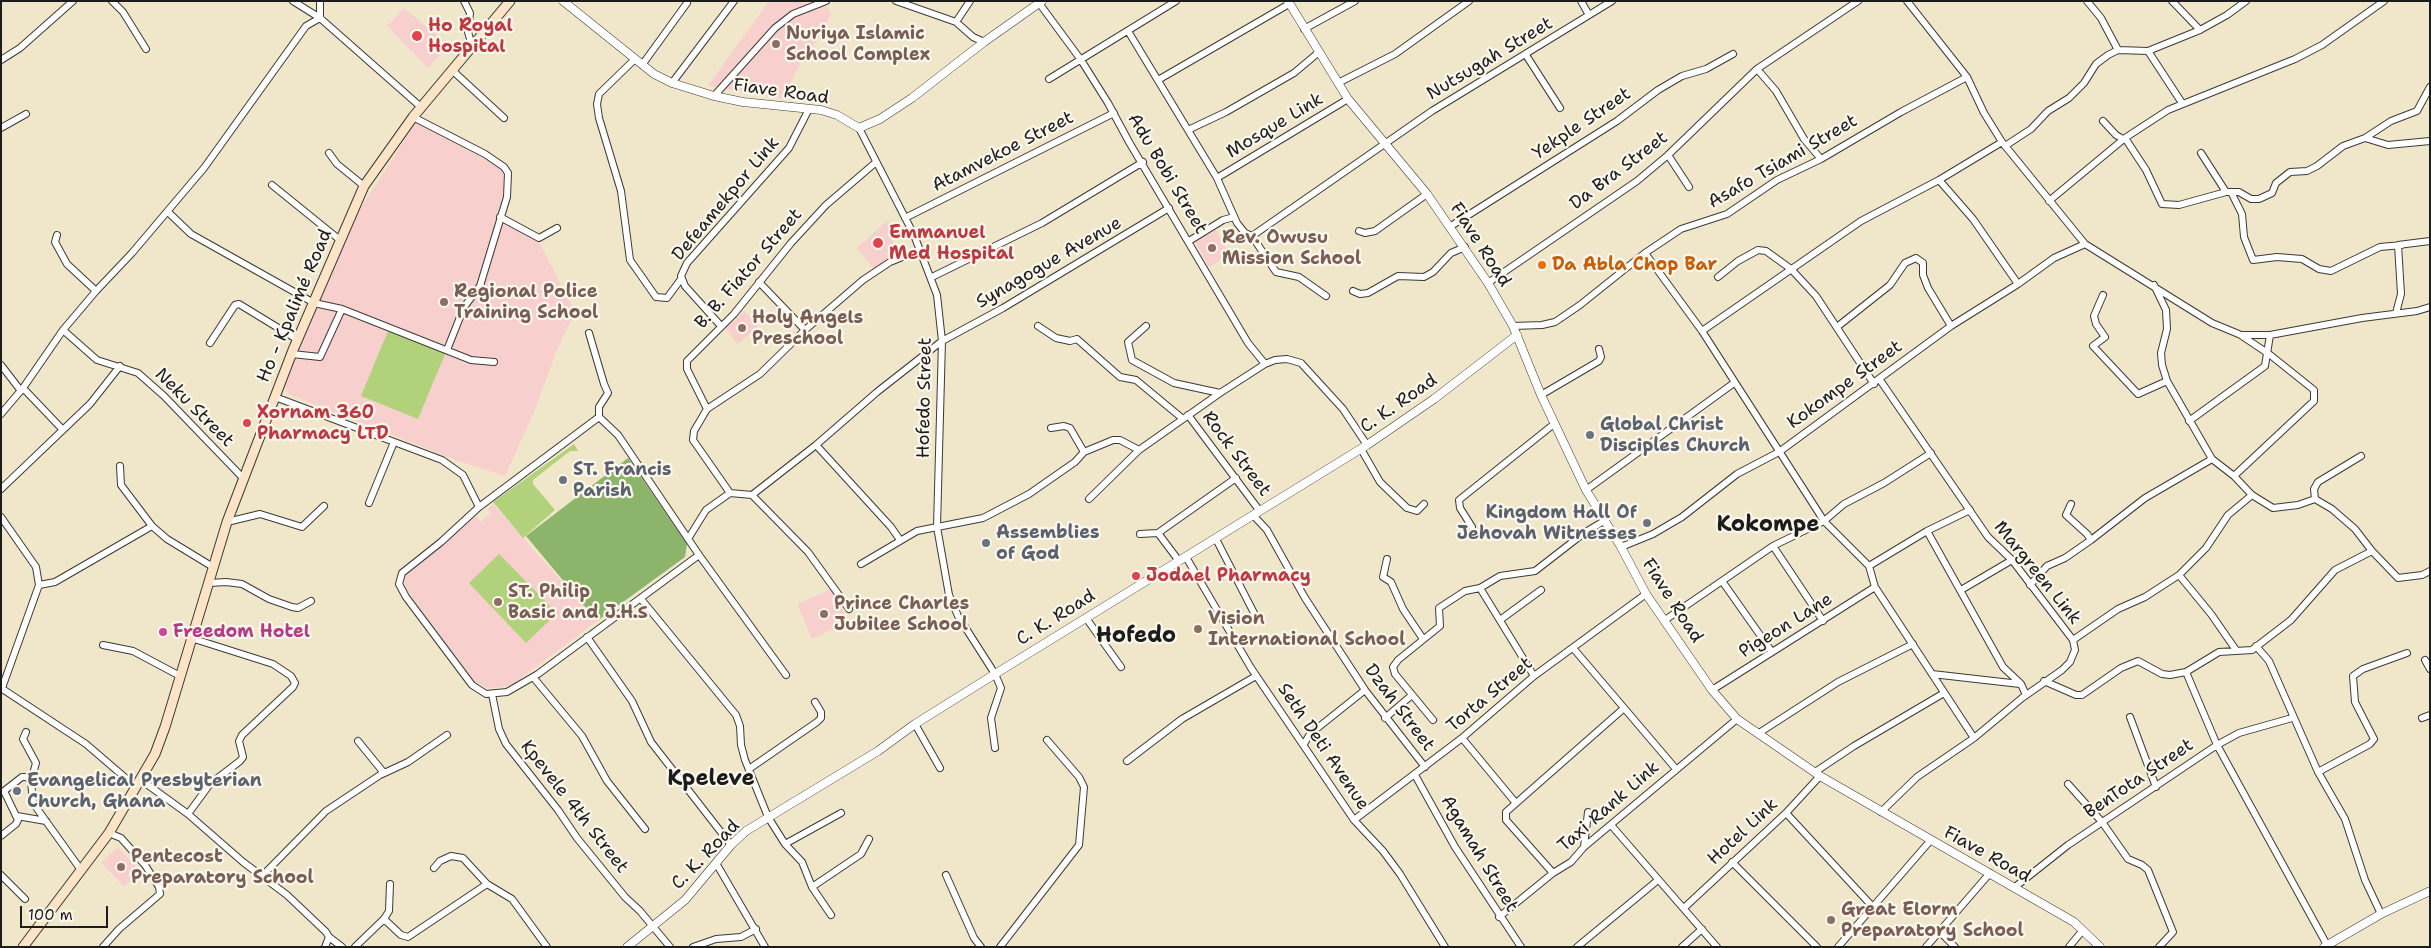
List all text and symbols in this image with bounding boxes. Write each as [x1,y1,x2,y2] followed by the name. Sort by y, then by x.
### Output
[1423,13,1557,105] street label: Nutsugah Street
[428,15,513,58] place label: Ho Royal Hospital
[786,23,930,66] place label: Nuriya Islamic School Complex
[410,29,424,43] marker: Ho Royal Hospital
[770,38,782,50] marker: Nuriya Islamic School Complex
[732,75,830,109] street label: Fiave Road
[1529,83,1635,165] street label: Yekple Street
[1223,89,1327,163] street label: Mosque Link
[929,107,1077,197] street label: Atamvekoe Street
[1123,110,1211,238] street label: Adu Bobi Street
[1705,110,1861,214] street label: Asafo Tsiami Street
[1566,127,1672,215] street label: Da Bra Street
[668,133,784,265] street label: Defeamekpor Link
[1445,199,1515,291] street label: Fiave Road
[691,204,807,334] street label: B. B. Fiator Street
[972,213,1126,313] street label: Synagogue Avenue
[889,222,1014,264] place label: Emmanuel Med Hospital
[253,226,337,386] street label: Ho - Kpalimé Road
[1222,227,1361,270] place label: Rev. Owusu Mission School
[871,236,885,250] marker: Emmanuel Med Hospital
[1206,242,1218,254] marker: Rev. Owusu Mission School
[1552,254,1717,276] place label: Da Abla Chop Bar
[1536,259,1548,271] marker: Da Abla Chop Bar
[454,281,598,324] place label: Regional Police Training School
[438,296,450,308] marker: Regional Police Training School
[752,307,863,350] place label: Holy Angels Preschool
[736,322,748,334] marker: Holy Angels Preschool
[1783,336,1907,434] street label: Kokompe Street
[913,337,937,459] street label: Hofedo Street
[150,364,238,452] street label: Neku Street
[1356,370,1442,438] street label: C. K. Road
[257,402,389,444] place label: Xornam 360 Pharmacy LTD
[1197,407,1275,501] street label: Rock Street
[1600,414,1750,456] place label: Global Christ Disciples Church
[241,417,253,429] marker: Xornam 360 Pharmacy LTD
[1584,429,1596,441] marker: Global Christ Disciples Church
[573,459,671,502] place label: ST. Francis Parish
[557,474,569,486] marker: ST. Francis Parish
[1457,502,1637,544] place label: Kingdom Hall Of Jehovah Witnesses
[1716,512,1820,538] district label: Kokompe
[1641,517,1653,529] marker: Kingdom Hall Of Jehovah Witnesses
[1989,517,2085,629] street label: Margreen Link
[996,522,1100,564] place label: Assemblies of God
[980,537,992,549] marker: Assemblies of God
[1637,555,1707,647] street label: Fiave Road
[1146,565,1311,587] place label: Jodael Pharmacy
[1130,570,1142,582] marker: Jodael Pharmacy
[508,581,648,624] place label: ST. Philip Basic and J.H.S
[1013,585,1099,651] street label: C. K. Road
[1735,589,1837,663] street label: Pigeon Lane
[834,593,969,636] place label: Prince Charles Jubilee School
[492,596,504,608] marker: ST. Philip Basic and J.H.S
[818,608,830,620] marker: Prince Charles Jubilee School
[1208,608,1406,650] place label: Vision International School
[173,621,310,643] place label: Freedom Hotel
[1096,623,1176,649] district label: Hofedo
[1192,623,1204,635] marker: Vision International School
[157,626,169,638] marker: Freedom Hotel
[1443,653,1537,737] street label: Torta Street
[1359,660,1439,756] street label: Dzah Street
[1273,679,1373,815] street label: Seth Deti Avenue
[2080,735,2198,823] street label: BenTota Street
[515,736,633,878] street label: Kpevele 4th Street
[1554,757,1664,857] street label: Taxi Rank Link
[667,766,755,792] district label: Kpeleve
[27,770,262,812] place label: Evangelical Presbyterian Church, Ghana
[11,785,23,797] marker: Evangelical Presbyterian Church, Ghana
[1436,792,1522,916] street label: Agamah Street
[1703,794,1783,870] street label: Hotel Link
[667,816,745,894] street label: C. K. Road
[1940,822,2034,888] street label: Fiave Road
[131,846,314,889] place label: Pentecost Preparatory School
[115,861,127,873] marker: Pentecost Preparatory School
[22,896,110,928] scale bar
[1841,899,2024,942] place label: Great Elorm Preparatory School
[28,905,73,925] text: 100 m
[1825,914,1837,926] marker: Great Elorm Preparatory School

